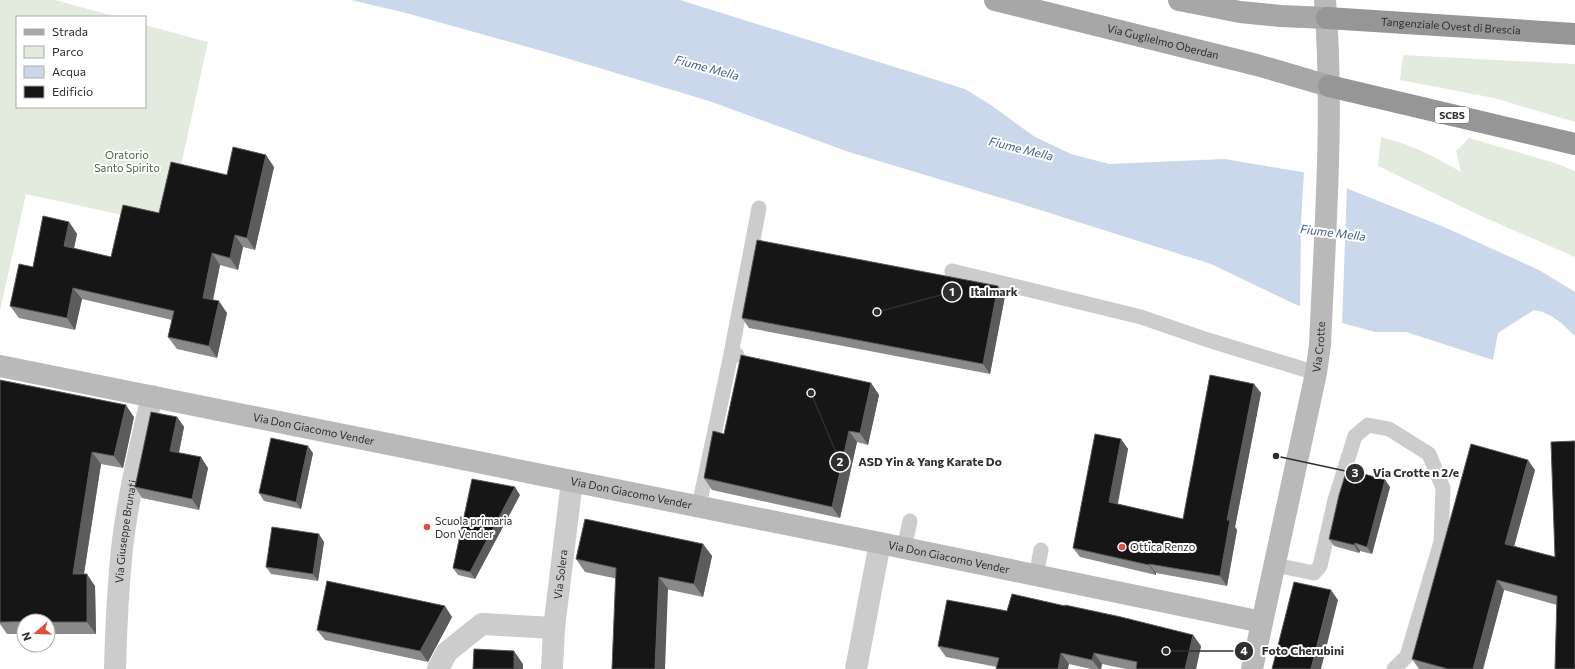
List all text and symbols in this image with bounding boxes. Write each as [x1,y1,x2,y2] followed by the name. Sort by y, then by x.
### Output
[1380,14,1521,36] street label: Tangenziale Ovest di Brescia
[16,16,146,108] legend
[1106,21,1220,61] street label: Via Guglielmo Oberdan
[52,24,88,38] text: Strada
[52,44,84,58] text: Parco
[674,52,741,82] water label: Fiume Mella
[52,64,86,78] text: Acqua
[52,84,93,98] text: Edificio
[1435,107,1469,123] road number: SCBS
[988,133,1055,163] water label: Fiume Mella
[94,148,160,174] park label: Oratorio Santo Spirito
[1300,221,1367,243] water label: Fiume Mella
[942,280,1025,304] callout: Italmark
[949,284,955,298] text: 1
[970,284,1018,298] text: Italmark
[1309,321,1327,373] street label: Via Crotte
[252,410,376,447] street label: Via Don Giacomo Vender
[830,450,1010,474] callout: ASD Yin & Yang Karate Do
[837,454,844,468] text: 2
[858,454,1002,468] text: ASD Yin & Yang Karate Do
[1345,461,1467,485] callout: Via Crotte n 2/e
[1352,465,1359,479] text: 3
[1373,465,1459,479] text: Via Crotte n 2/e
[569,474,694,511] street label: Via Don Giacomo Vender
[112,479,139,584] street label: Via Giuseppe Brunati
[435,514,512,540] place label: Scuola primaria Don Vender
[422,522,432,532] marker: Scuola primaria Don Vender
[887,538,1012,576] street label: Via Don Giacomo Vender
[1130,540,1196,553] place label: Ottica Renzo
[1117,542,1127,552] marker: Ottica Renzo
[551,549,570,600] street label: Via Solera
[16,613,56,653] north arrow
[19,630,34,643] text: N
[1234,639,1352,663] callout: Foto Cherubini
[1240,643,1248,657] text: 4
[1262,643,1344,657] text: Foto Cherubini

